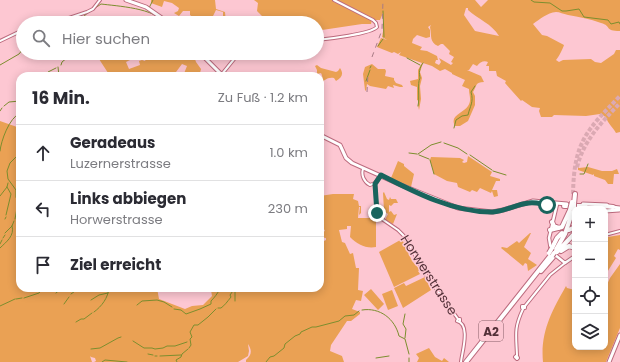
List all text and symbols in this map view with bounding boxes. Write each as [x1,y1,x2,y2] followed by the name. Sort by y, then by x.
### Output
[16,16,324,60] search box
[30,27,52,49] icon: search
[62,28,150,49] text: Hier suchen
[32,86,90,110] text: 16 Min.
[218,88,308,107] text: Zu Fuß · 1.2 km
[70,132,155,153] text: Geradeaus
[32,142,54,164] icon: ahead
[269,143,308,162] text: 1.0 km
[70,154,171,173] text: Luzernerstrasse
[70,188,186,209] text: Links abbiegen
[538,196,556,214] route start
[32,198,54,220] icon: left
[268,199,308,218] text: 230 m
[368,204,386,222] route end
[572,206,608,350] map controls
[572,206,608,242] button: +
[70,210,163,229] text: Horwerstrasse
[396,231,462,319] street label: Horwerstrasse
[572,242,608,278] button: −
[32,254,54,276] icon: arrive
[70,254,161,275] text: Ziel erreicht
[572,278,608,314] button: locate
[572,314,608,350] button: layers
[479,321,503,341] road number: A2

